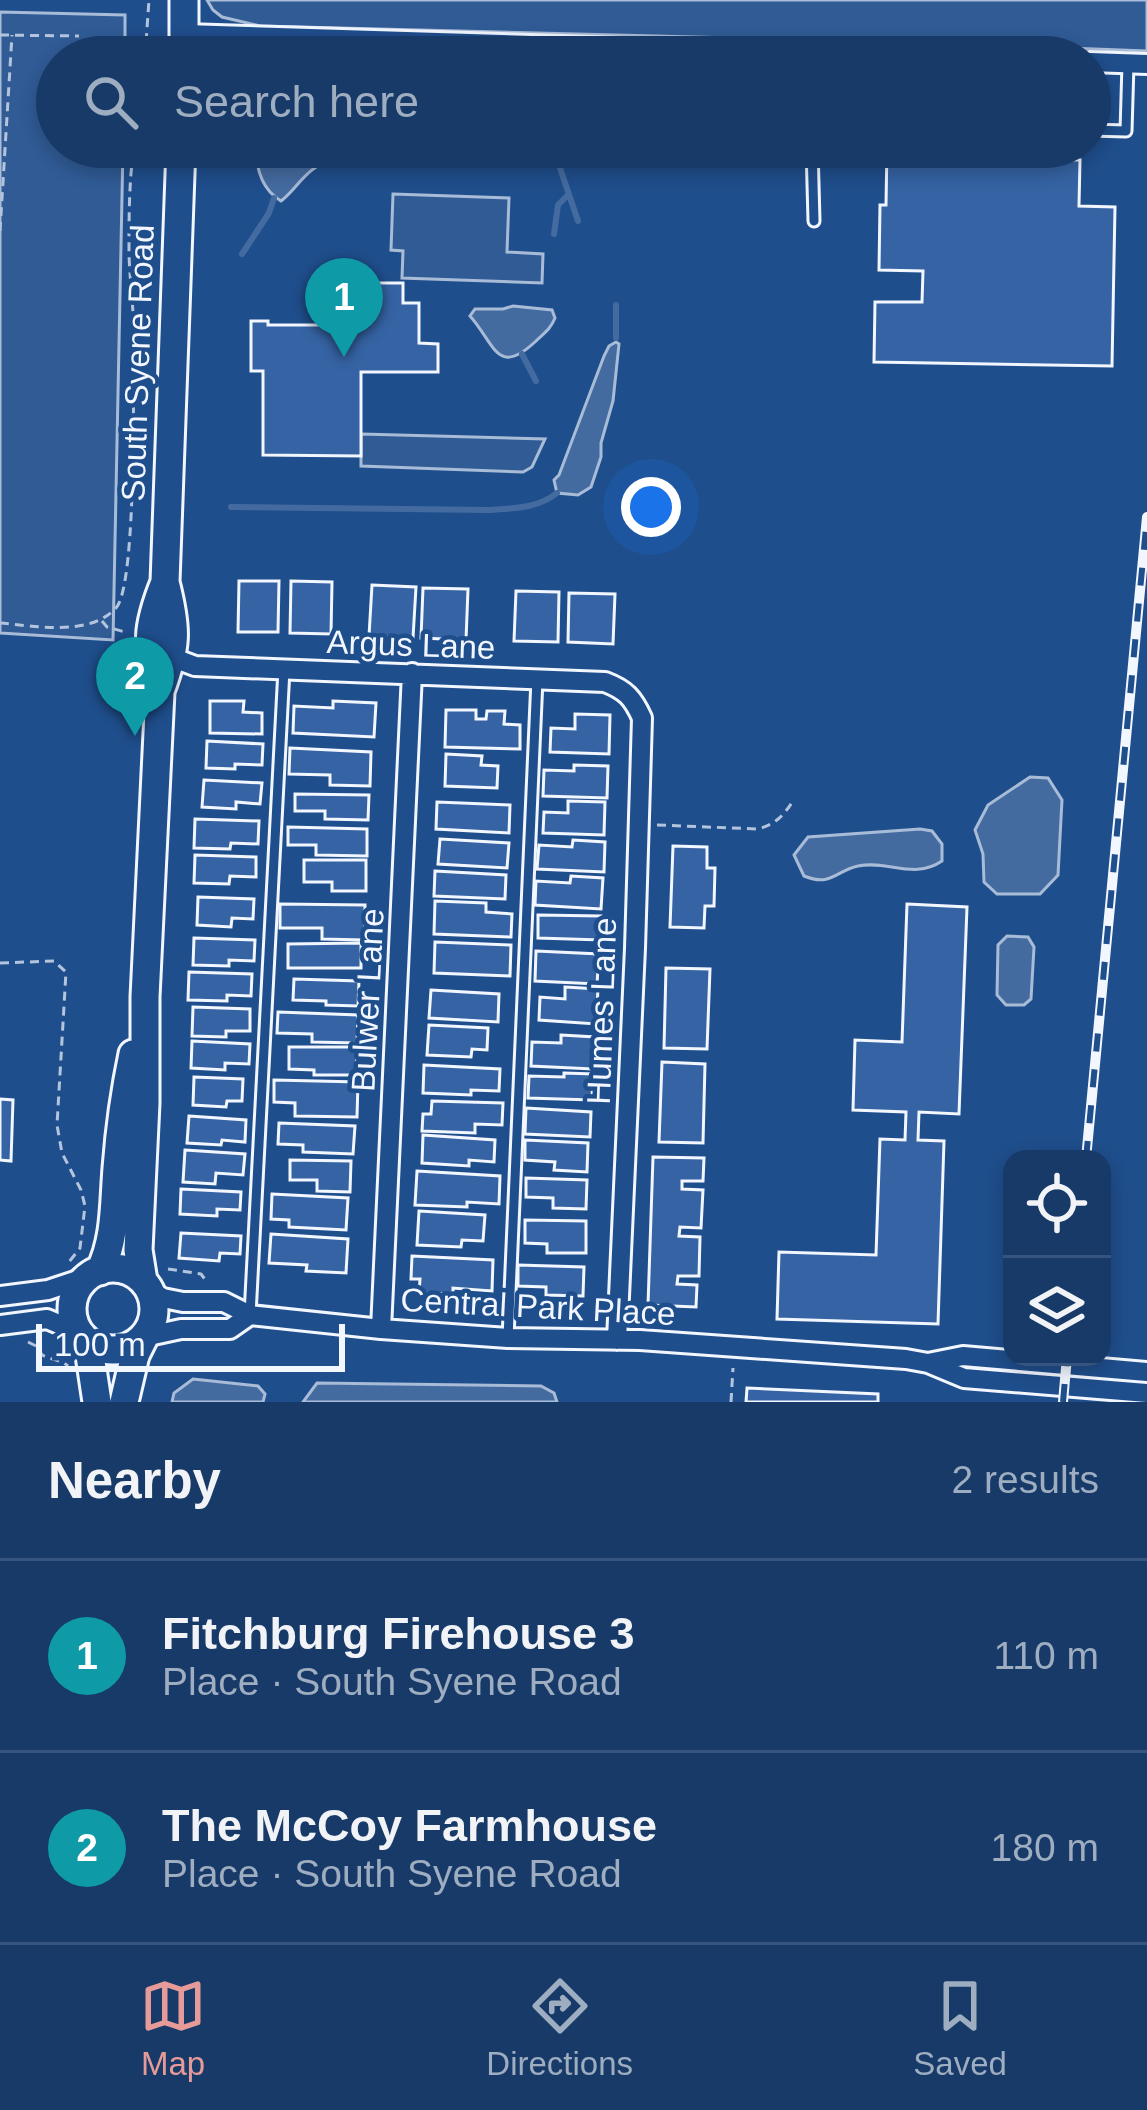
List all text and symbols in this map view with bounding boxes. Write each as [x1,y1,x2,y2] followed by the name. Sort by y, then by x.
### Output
[36,36,1111,168] search box
[78,69,144,135] icon: search
[174,76,419,127] text: Search here
[114,224,161,502] street label: South Syene Road
[305,258,383,357] pin: 1
[621,477,681,537] your location
[326,623,496,666] street label: Argus Lane
[96,637,174,736] pin: 2
[344,907,391,1093] street label: Bulwer Lane
[580,917,623,1105] street label: Humes Lane
[1003,1150,1111,1366] map controls
[1003,1150,1111,1258] button: locate
[1003,1258,1111,1366] button: layers
[400,1281,676,1332] street label: Central Park Place
[36,1318,345,1371] scale bar
[54,1326,146,1363] text: 100 m
[48,1452,221,1509] text: Nearby
[952,1458,1099,1501] text: 2 results
[162,1608,635,1659] text: Fitchburg Firehouse 3
[76,1634,98,1677] text: 1
[994,1634,1099,1677] text: 110 m
[162,1660,622,1703] text: Place · South Syene Road
[162,1800,657,1851] text: The McCoy Farmhouse
[76,1826,98,1869] text: 2
[991,1826,1099,1869] text: 180 m
[162,1852,622,1895] text: Place · South Syene Road
[140,1973,206,2083] tab: Map
[486,1973,633,2083] tab: Directions
[913,1973,1007,2083] tab: Saved

